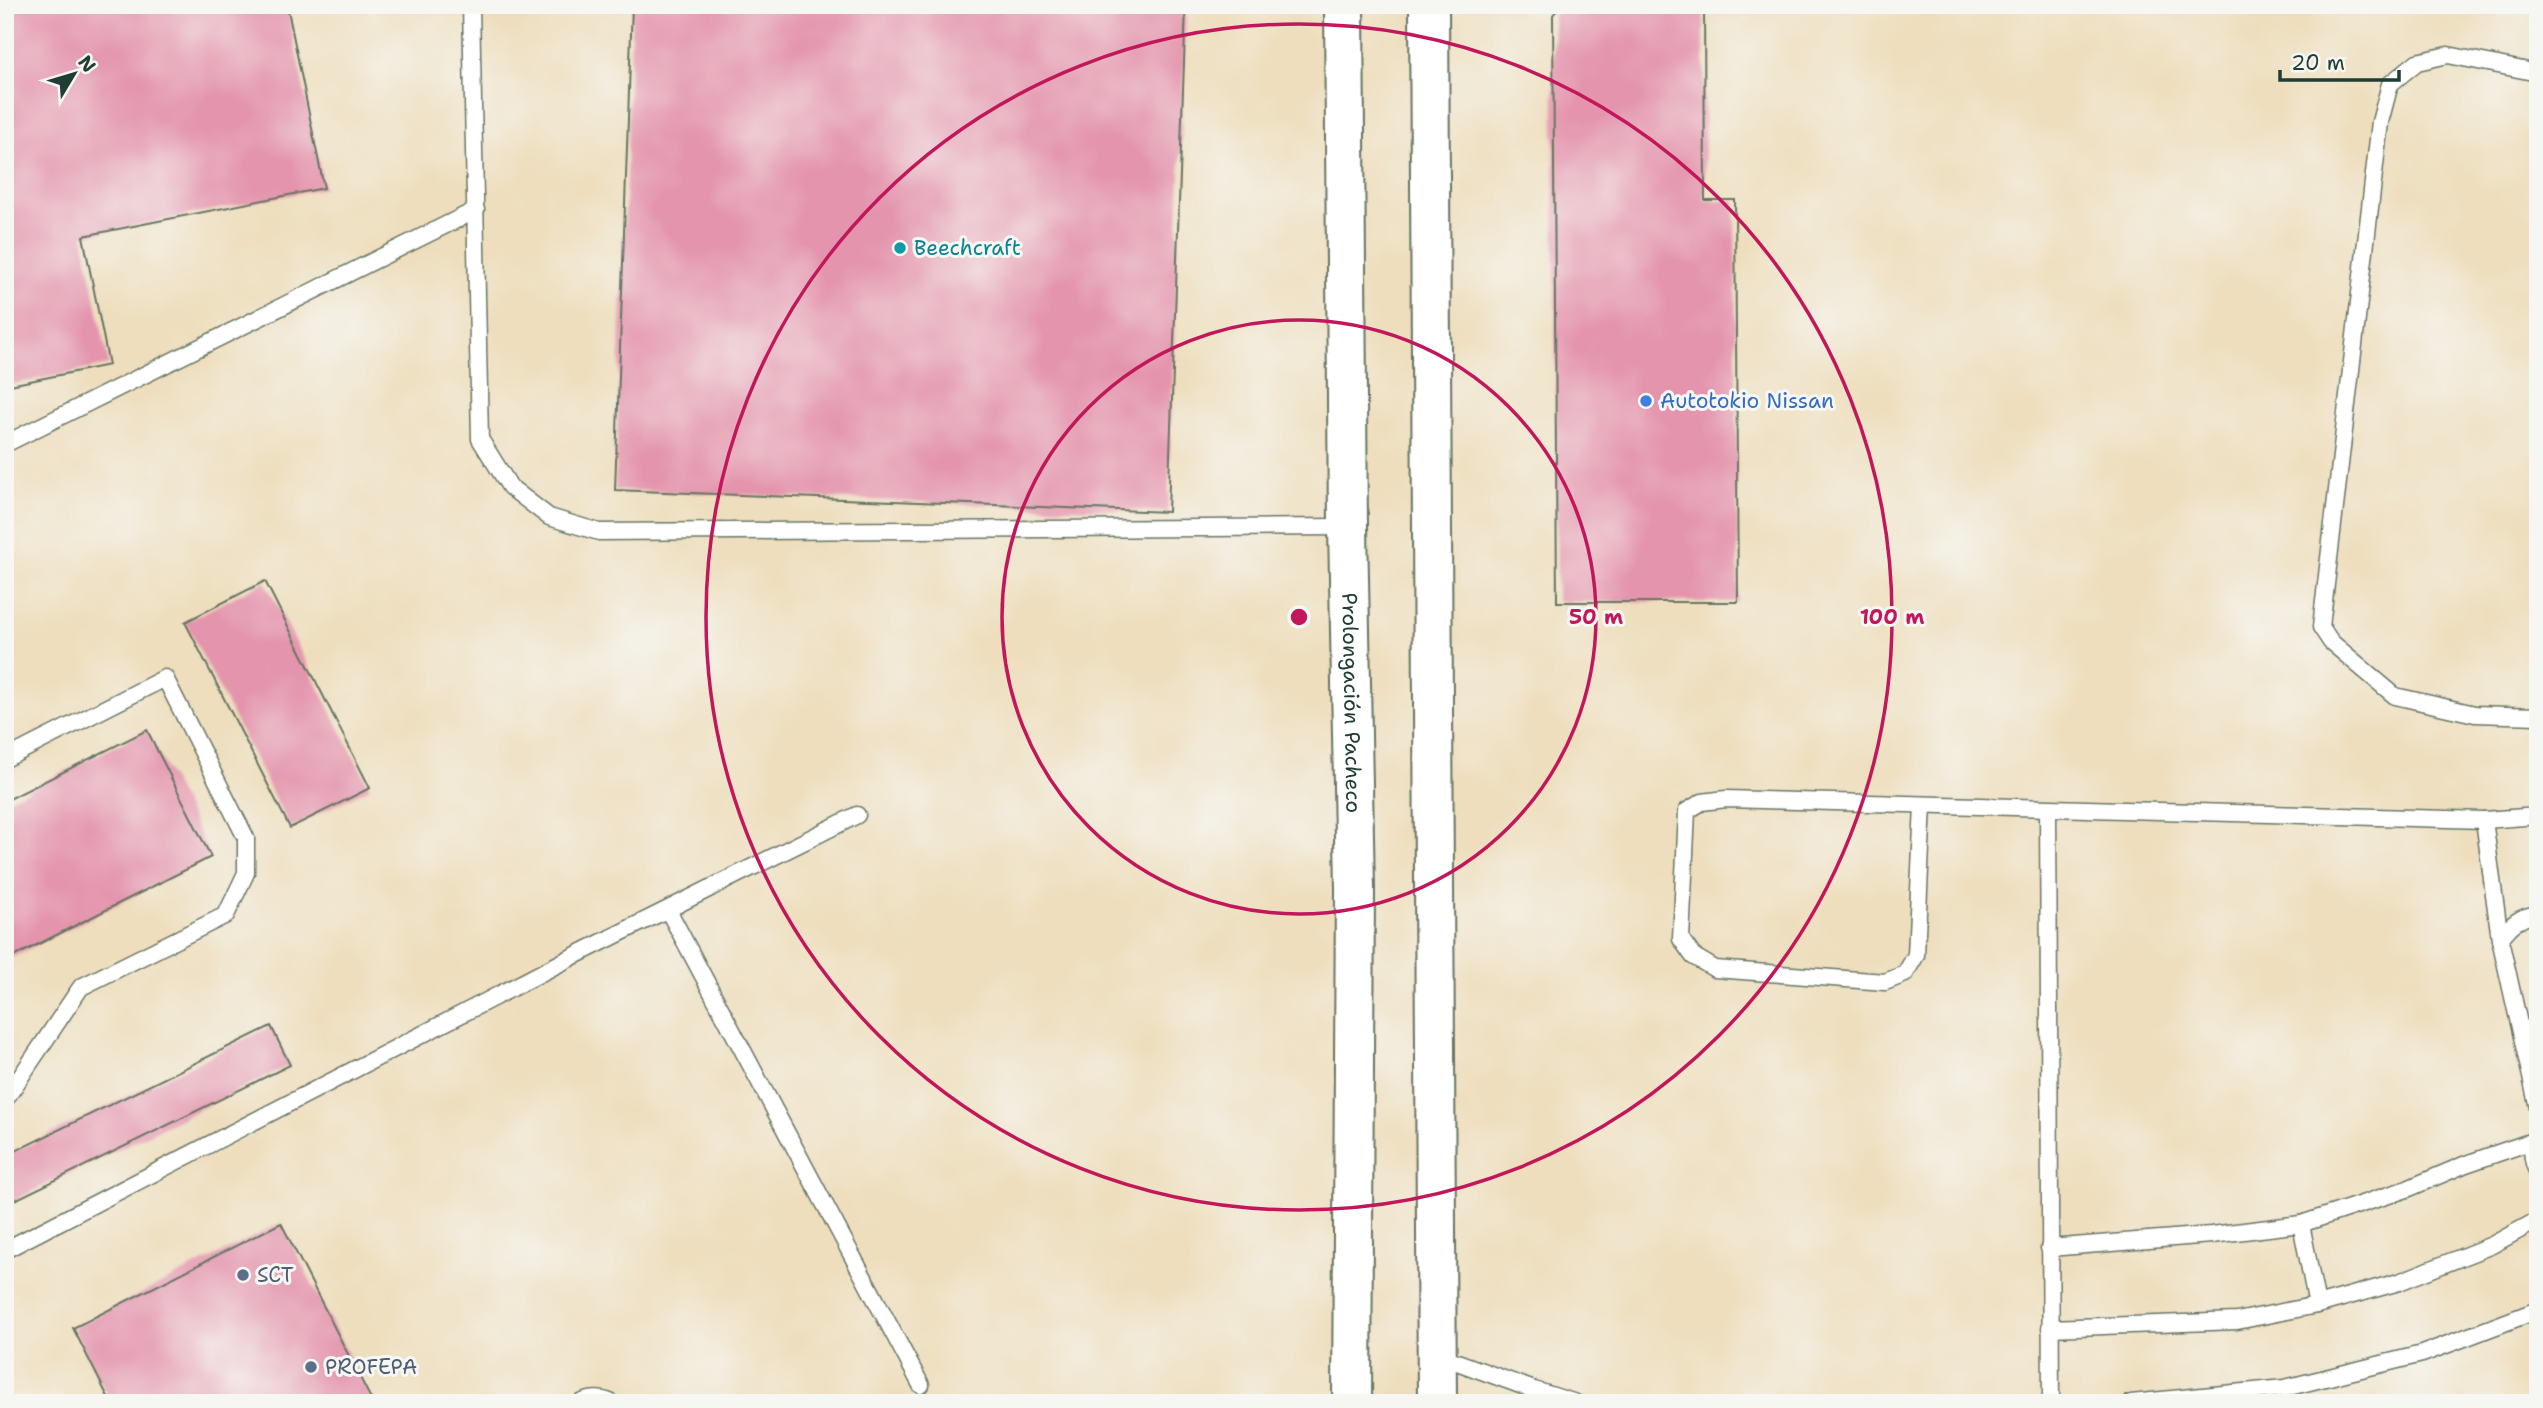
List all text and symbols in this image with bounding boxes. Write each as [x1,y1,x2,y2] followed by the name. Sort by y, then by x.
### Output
[38,38,108,108] north arrow
[2280,38,2400,82] scale bar
[2291,49,2345,77] text: 20 m
[73,50,101,77] text: N
[914,234,1021,262] place label: Beechcraft
[892,240,908,256] marker: Beechcraft
[1660,387,1834,415] place label: Autotokio Nissan
[1638,393,1654,409] marker: Autotokio Nissan
[1335,592,1368,813] street label: Prolongación Pacheco
[1569,603,1623,631] text: 50 m
[1860,603,1924,631] text: 100 m
[1287,605,1311,629] centre of rings
[257,1261,294,1289] place label: SCT
[235,1267,251,1283] marker: SCT
[325,1353,417,1381] place label: PROFEPA
[303,1359,319,1375] marker: PROFEPA

